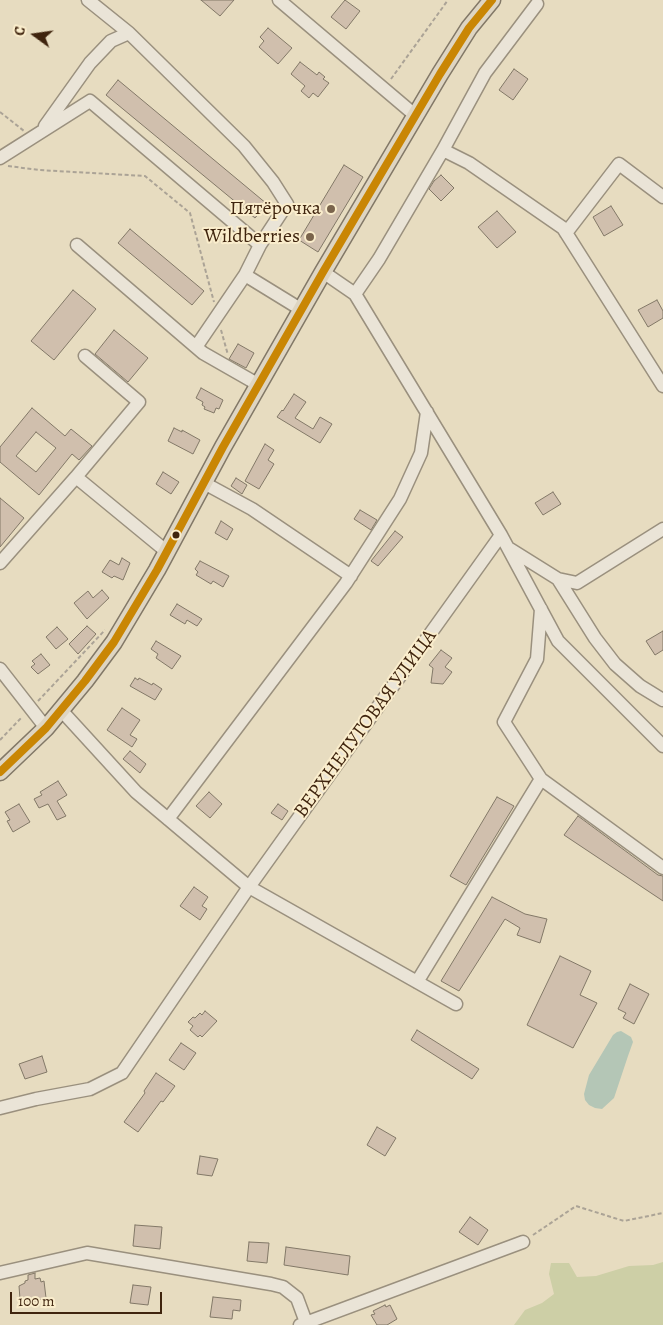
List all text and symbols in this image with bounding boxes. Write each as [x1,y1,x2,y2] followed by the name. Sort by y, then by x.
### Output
[10,10,60,60] north arrow
[10,25,30,38] text: С
[230,197,321,221] place label: Пятёрочка
[325,203,337,215] marker: Пятёрочка
[204,225,300,249] place label: Wildberries
[304,231,316,243] marker: Wildberries
[171,530,181,540] unlabelled marker
[290,625,442,823] street label: ВЕРХНЕЛУГОВАЯ УЛИЦА
[12,1282,165,1314] scale bar
[18,1291,55,1311] text: 100 m

